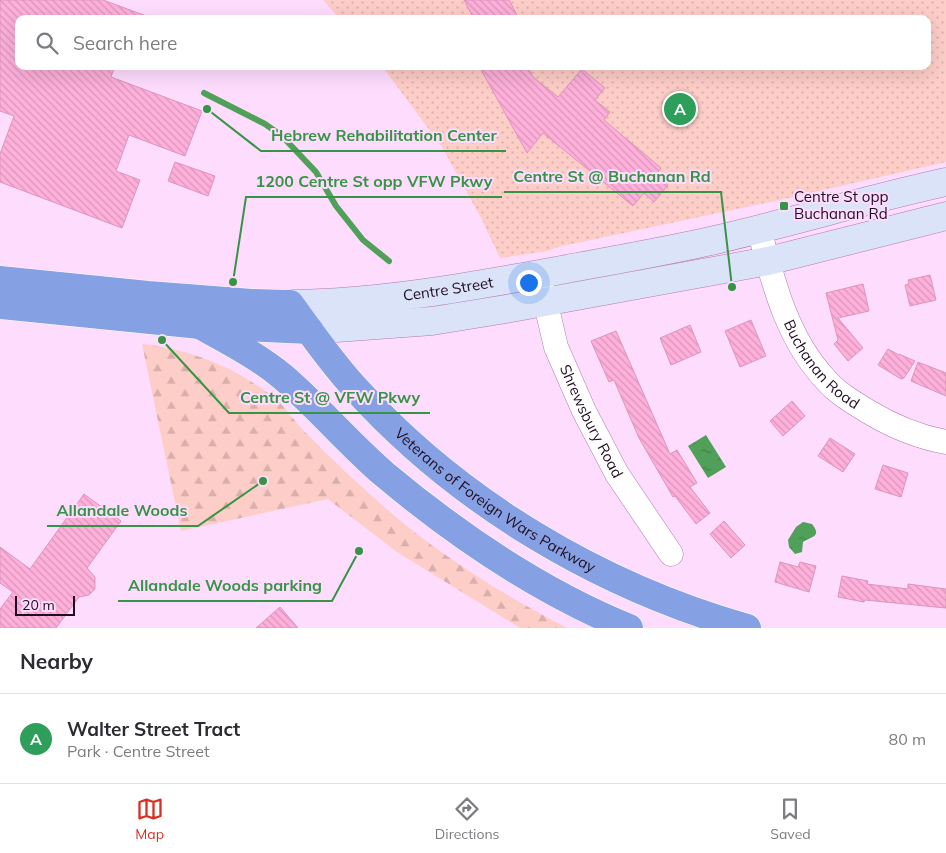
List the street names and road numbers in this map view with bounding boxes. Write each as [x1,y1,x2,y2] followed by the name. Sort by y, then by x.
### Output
[402,272,495,305] street label: Centre Street
[780,317,863,413] street label: Buchanan Road
[556,361,627,481] street label: Shrewsbury Road
[391,423,599,576] street label: Veterans of Foreign Wars Parkway

